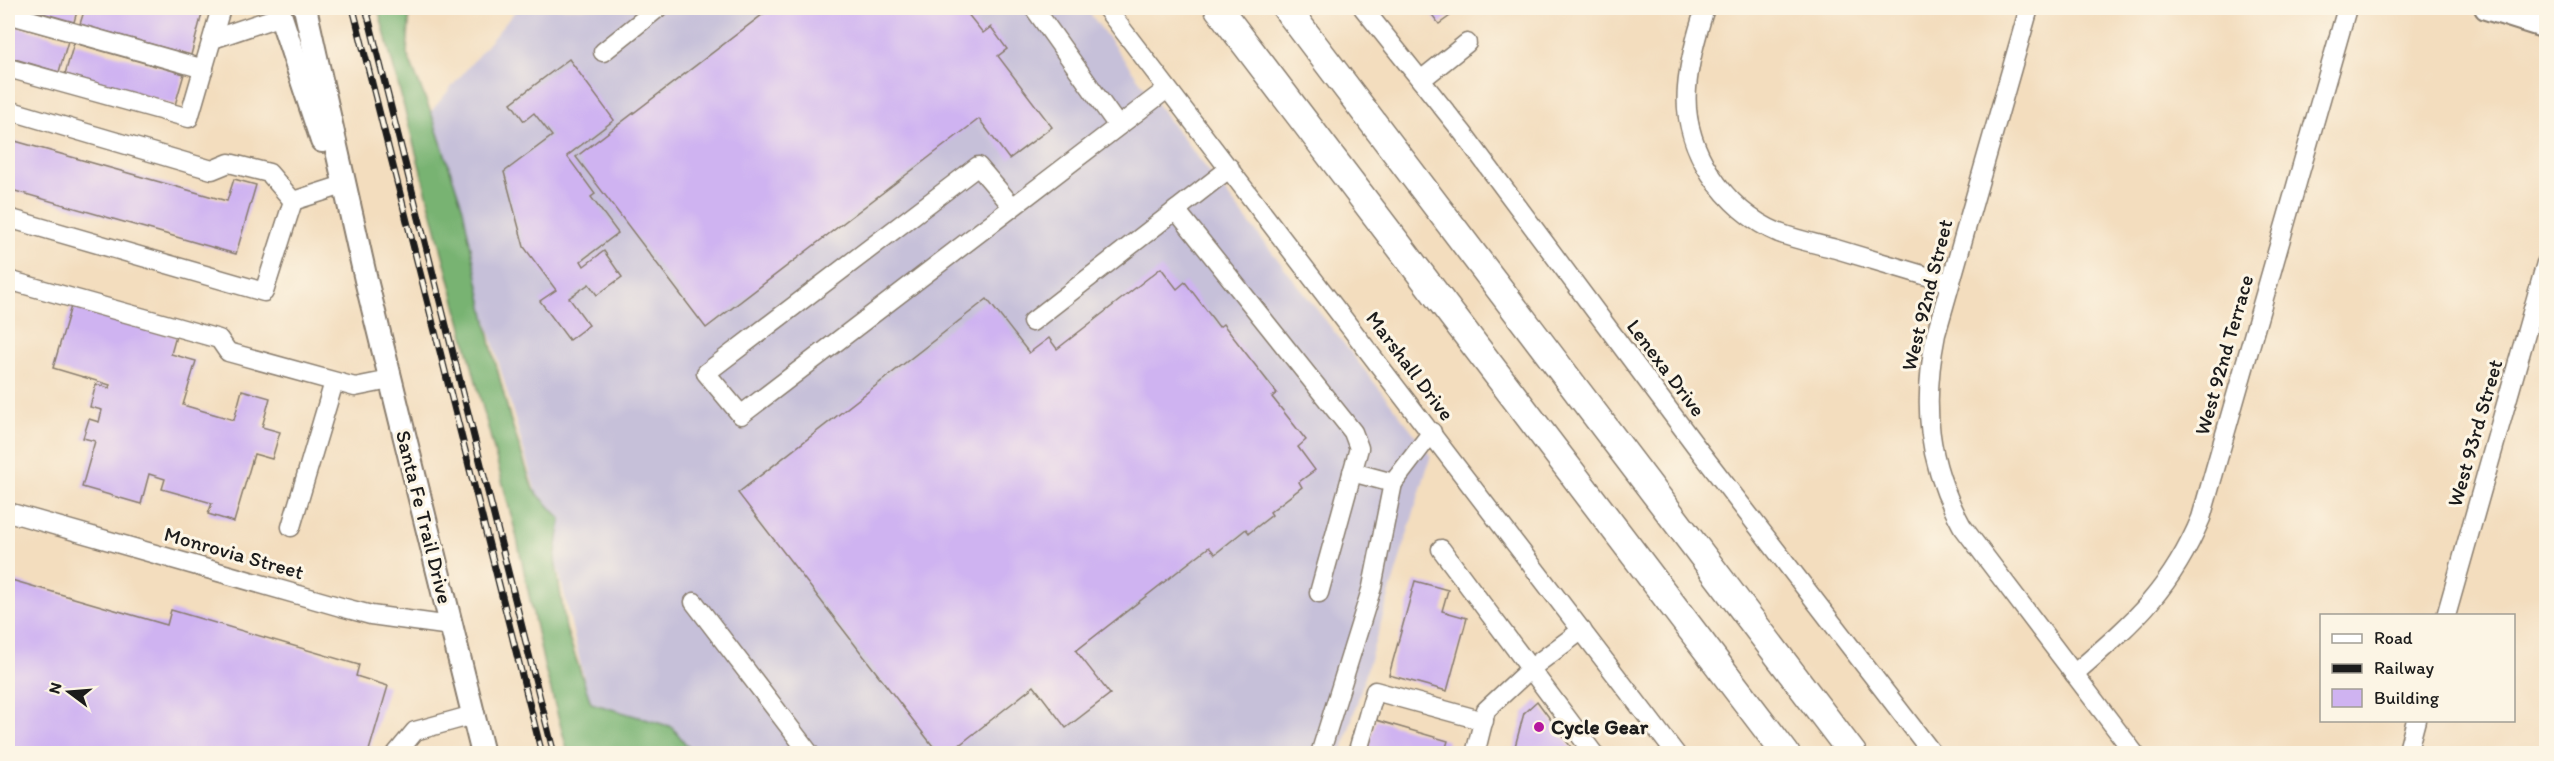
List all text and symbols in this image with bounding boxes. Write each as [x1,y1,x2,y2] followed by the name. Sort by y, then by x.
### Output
[1896,216,1957,373] street label: West 92nd Street
[2189,272,2258,438] street label: West 92nd Terrace
[1361,306,1460,425] street label: Marshall Drive
[1622,314,1711,421] street label: Lenexa Drive
[2442,356,2508,509] street label: West 93rd Street
[391,428,458,606] street label: Santa Fe Trail Drive
[161,521,307,584] street label: Monrovia Street
[2320,614,2515,722] legend
[2374,627,2413,649] text: Road
[2374,657,2435,679] text: Railway
[39,662,99,722] north arrow
[44,680,66,696] text: N
[2374,687,2440,709] text: Building
[1551,714,1649,740] place label: Cycle Gear
[1532,720,1546,734] marker: Cycle Gear

